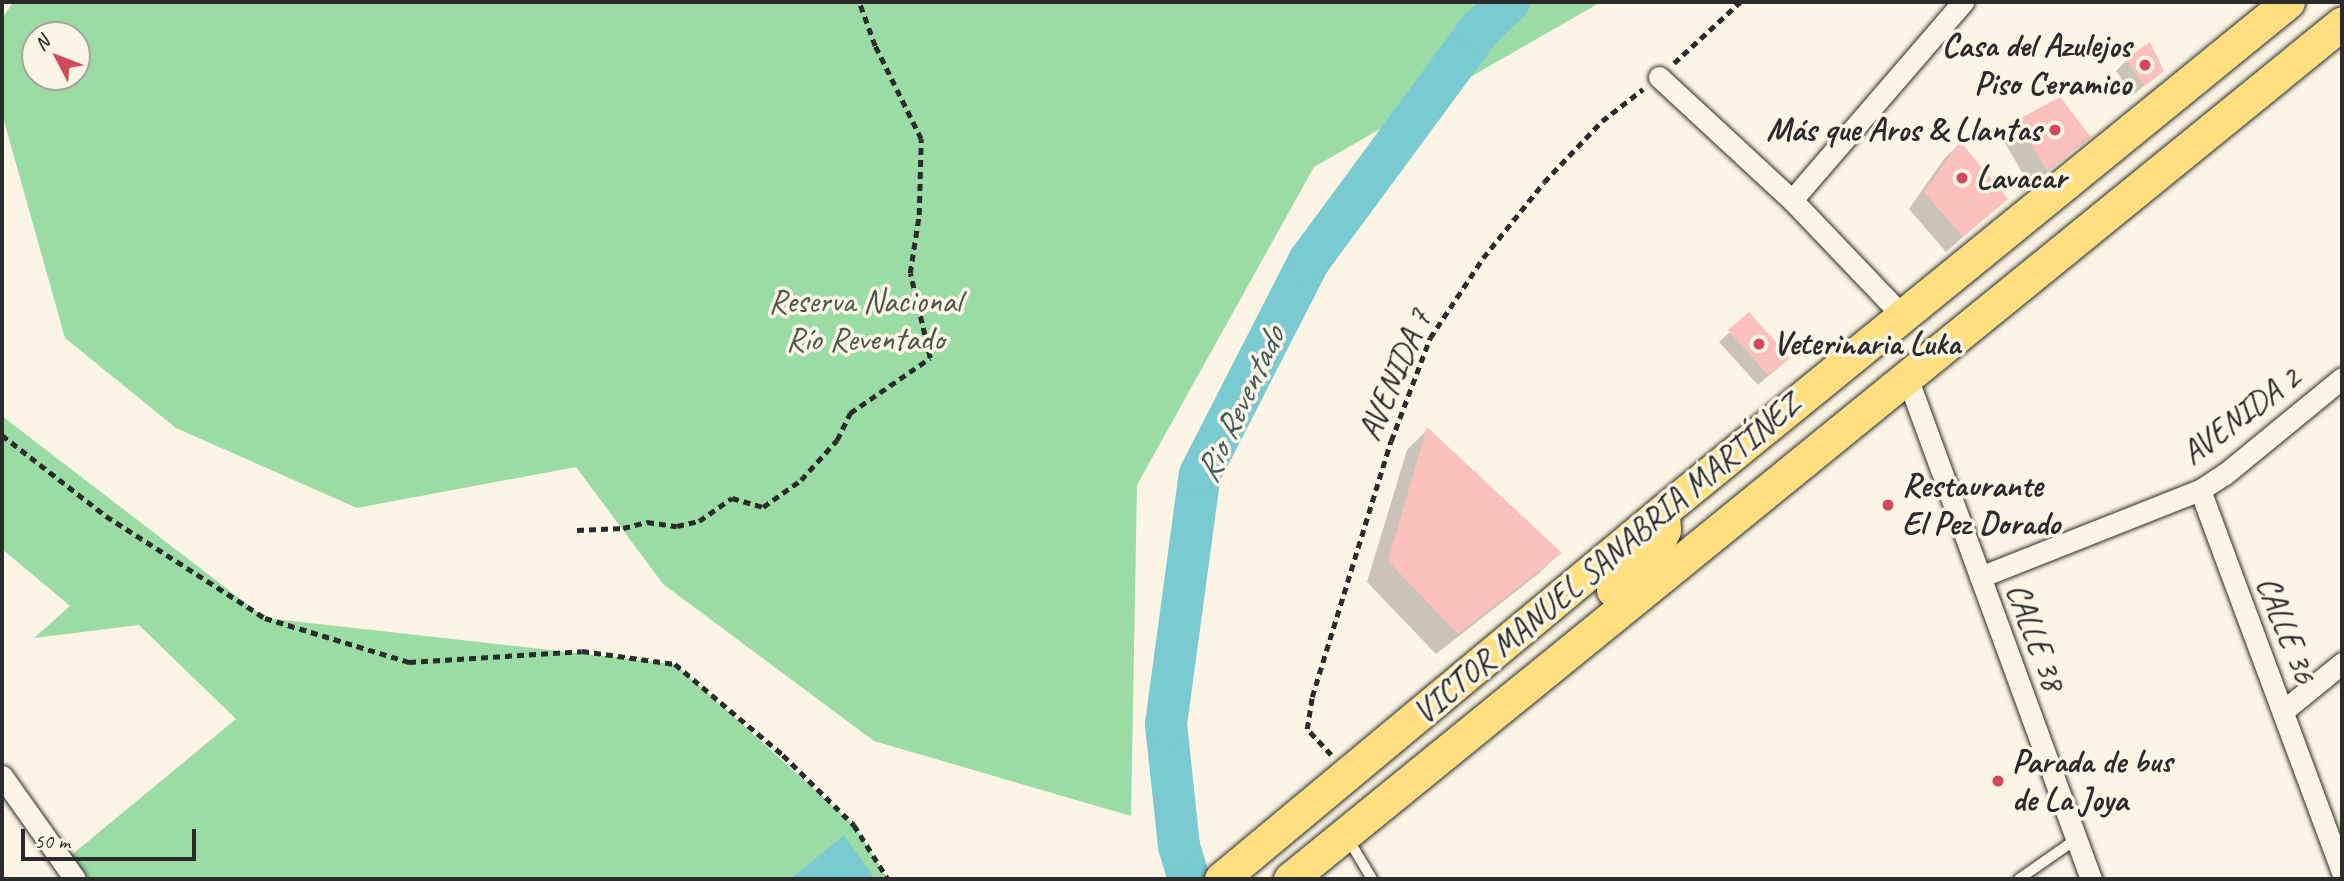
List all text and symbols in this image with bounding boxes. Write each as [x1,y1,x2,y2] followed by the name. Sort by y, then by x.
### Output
[21,21,91,91] north arrow
[1942,26,2131,104] place label: Casa del Azulejos Piso Ceramico
[29,31,55,56] text: N
[2137,57,2153,73] marker: Casa del Azulejos Piso Ceramico
[1767,110,2041,150] place label: Más que Aros & Llantas
[2047,122,2063,138] marker: Más que Aros & Llantas
[1976,158,2066,198] place label: Lavacar
[1954,170,1970,186] marker: Lavacar
[769,282,961,360] park label: Reserva Nacional Río Reventado
[1350,304,1440,446] street label: AVENIDA 7
[1186,321,1294,489] water label: Rio Reventado
[1773,324,1961,364] place label: Veterinaria Luka
[1751,336,1767,352] marker: Veterinaria Luka
[2174,359,2308,473] street label: AVENIDA 2
[1405,385,1809,733] street label: VICTOR MANUEL SANABRIA MARTÍNEZ
[1902,466,2060,544] place label: Restaurante El Pez Dorado
[1880,497,1896,513] marker: Restaurante El Pez Dorado
[2248,571,2324,689] street label: CALLE 36
[1997,578,2073,696] street label: CALLE 38
[2012,742,2172,820] place label: Parada de bus de La Joya
[1990,773,2006,789] marker: Parada de bus de La Joya
[24,814,200,858] scale bar
[34,828,70,854] text: 50 m

